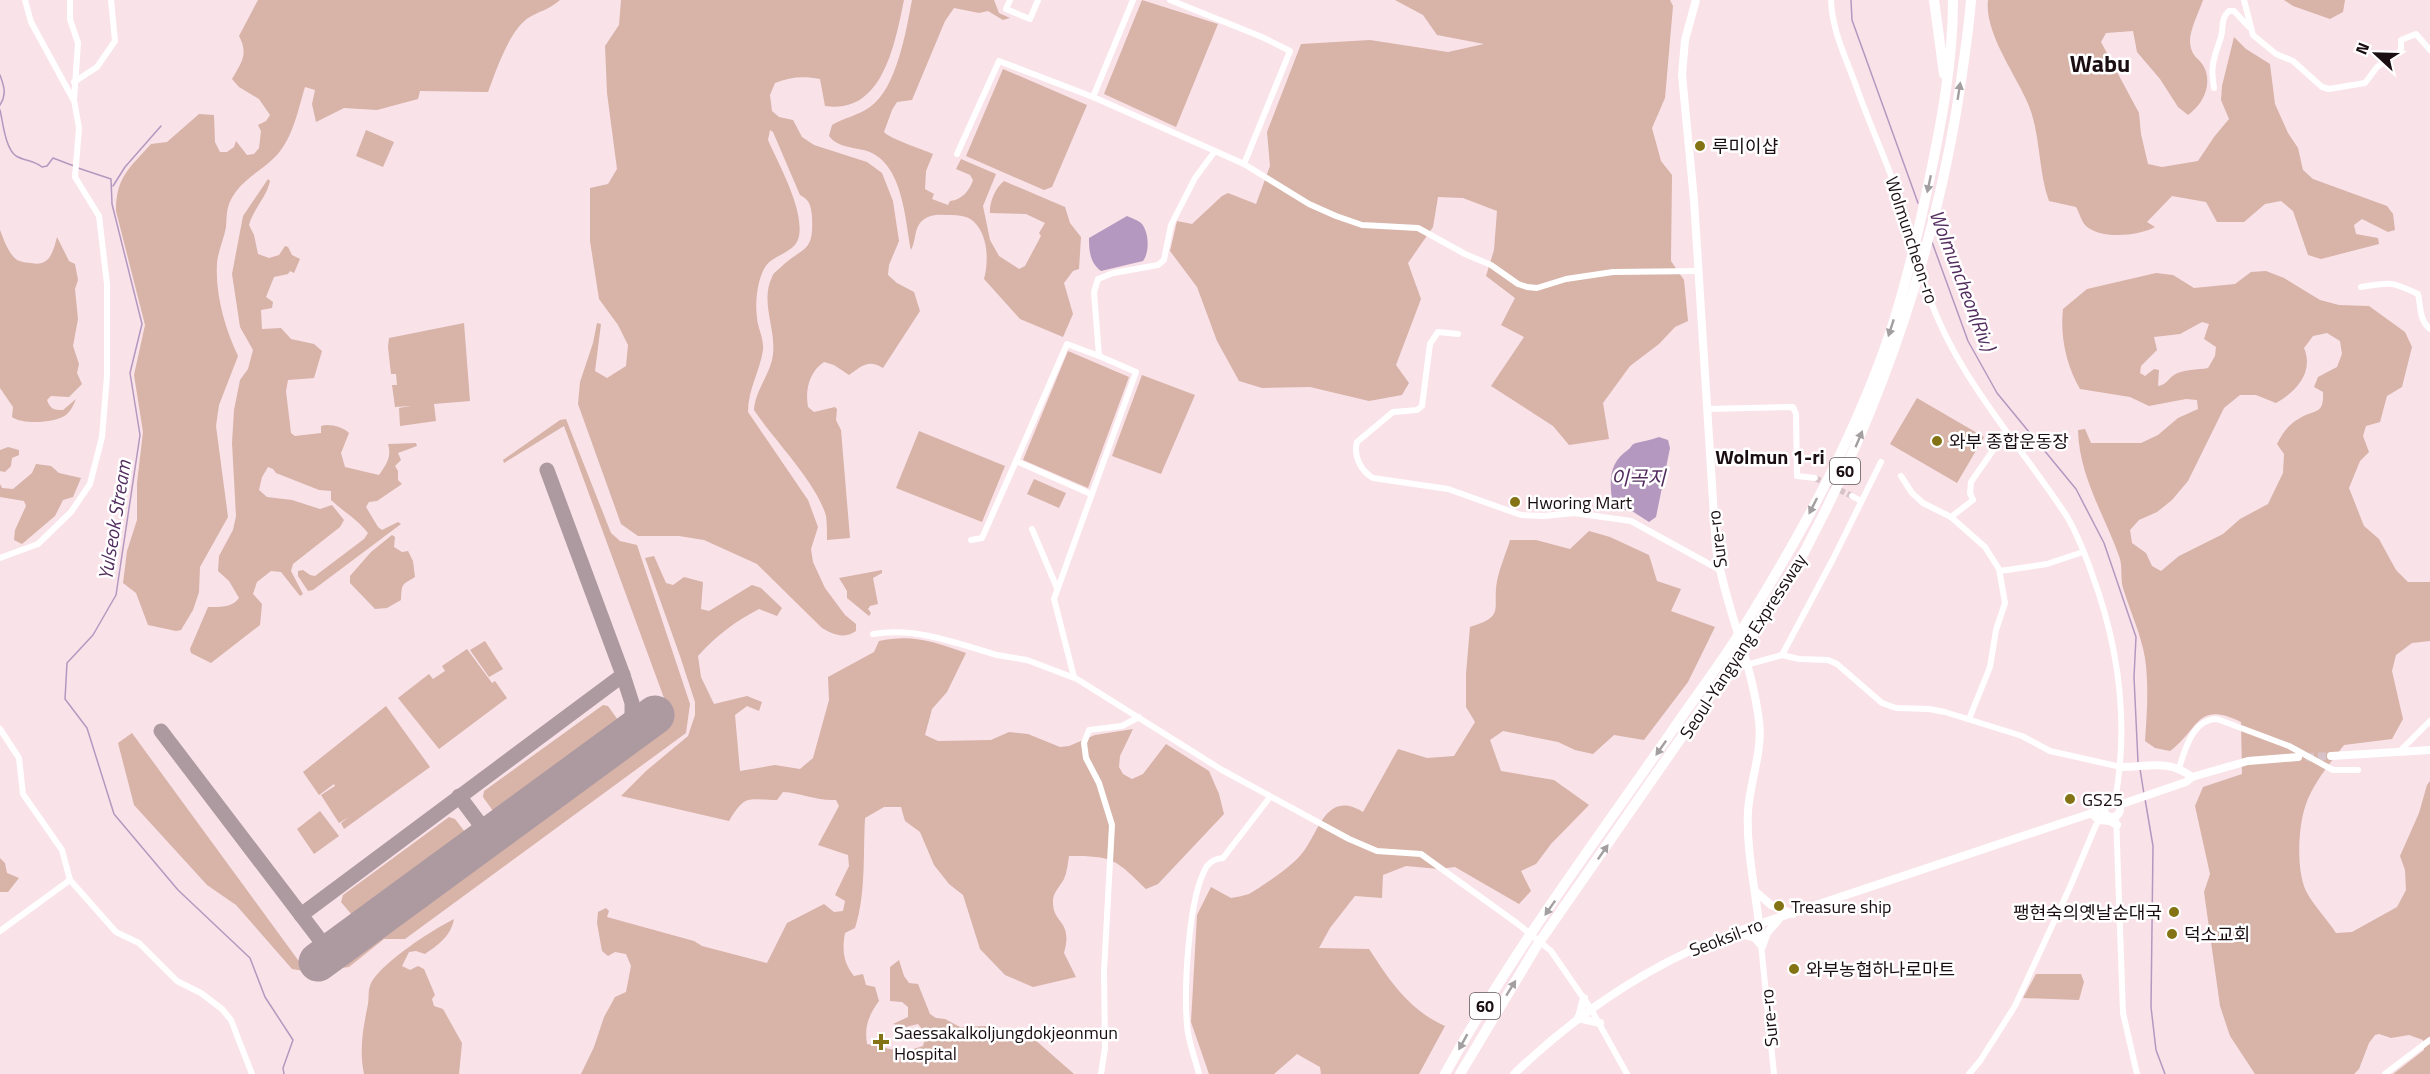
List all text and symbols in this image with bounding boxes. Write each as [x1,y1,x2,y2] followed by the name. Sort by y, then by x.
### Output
[2346,24,2406,84] north arrow
[2349,39,2375,58] text: N
[2070,45,2130,81] district label: Wabu
[1955,81,1964,100] one-way arrow
[1712,133,1778,160] place label: 루미이샵
[1693,139,1707,153] marker: 루미이샵
[1879,173,1945,307] street label: Wolmuncheon-ro
[1924,175,1933,194] one-way arrow
[1922,205,2005,356] water label: Wolmuncheon(Riv.)
[1886,319,1896,337] one-way arrow
[1949,428,2069,455] place label: 와부 종합운동장
[1854,429,1864,447] one-way arrow
[1930,434,1944,448] marker: 와부 종합운동장
[1715,441,1825,472] district label: Wolmun 1-ri
[89,457,139,582] water label: Yulseok Stream
[1830,458,1860,484] road number: 60
[1610,462,1667,493] water label: 이곡지
[1527,489,1633,516] place label: Hworing Mart
[1508,495,1522,509] marker: Hworing Mart
[1809,497,1819,515] one-way arrow
[1700,509,1734,569] street label: Sure-ro
[1673,548,1813,744] street label: Seoul-Yangyang Expressway
[1655,739,1667,755] one-way arrow
[2082,786,2123,813] place label: GS25
[2063,792,2077,806] marker: GS25
[1597,844,1609,860] one-way arrow
[1791,893,1892,920] place label: Treasure ship
[1544,899,1556,915] one-way arrow
[1772,899,1786,913] marker: Treasure ship
[2013,899,2162,926] place label: 팽현숙의옛날순대국
[2167,905,2181,919] marker: 팽현숙의옛날순대국
[1685,911,1767,963] street label: Seoksil-ro
[2184,921,2250,948] place label: 덕소교회
[2165,927,2179,941] marker: 덕소교회
[1806,956,1955,983] place label: 와부농협하나로마트
[1787,962,1801,976] marker: 와부농협하나로마트
[1505,979,1516,996] one-way arrow
[1753,988,1785,1048] street label: Sure-ro
[1470,993,1500,1019] road number: 60
[894,1019,1118,1067] place label: Saessakalkoljungdokjeonmun Hospital
[872,1033,890,1051] marker: Saessakalkoljungdokjeonmun Hospital
[1458,1034,1468,1051] one-way arrow

